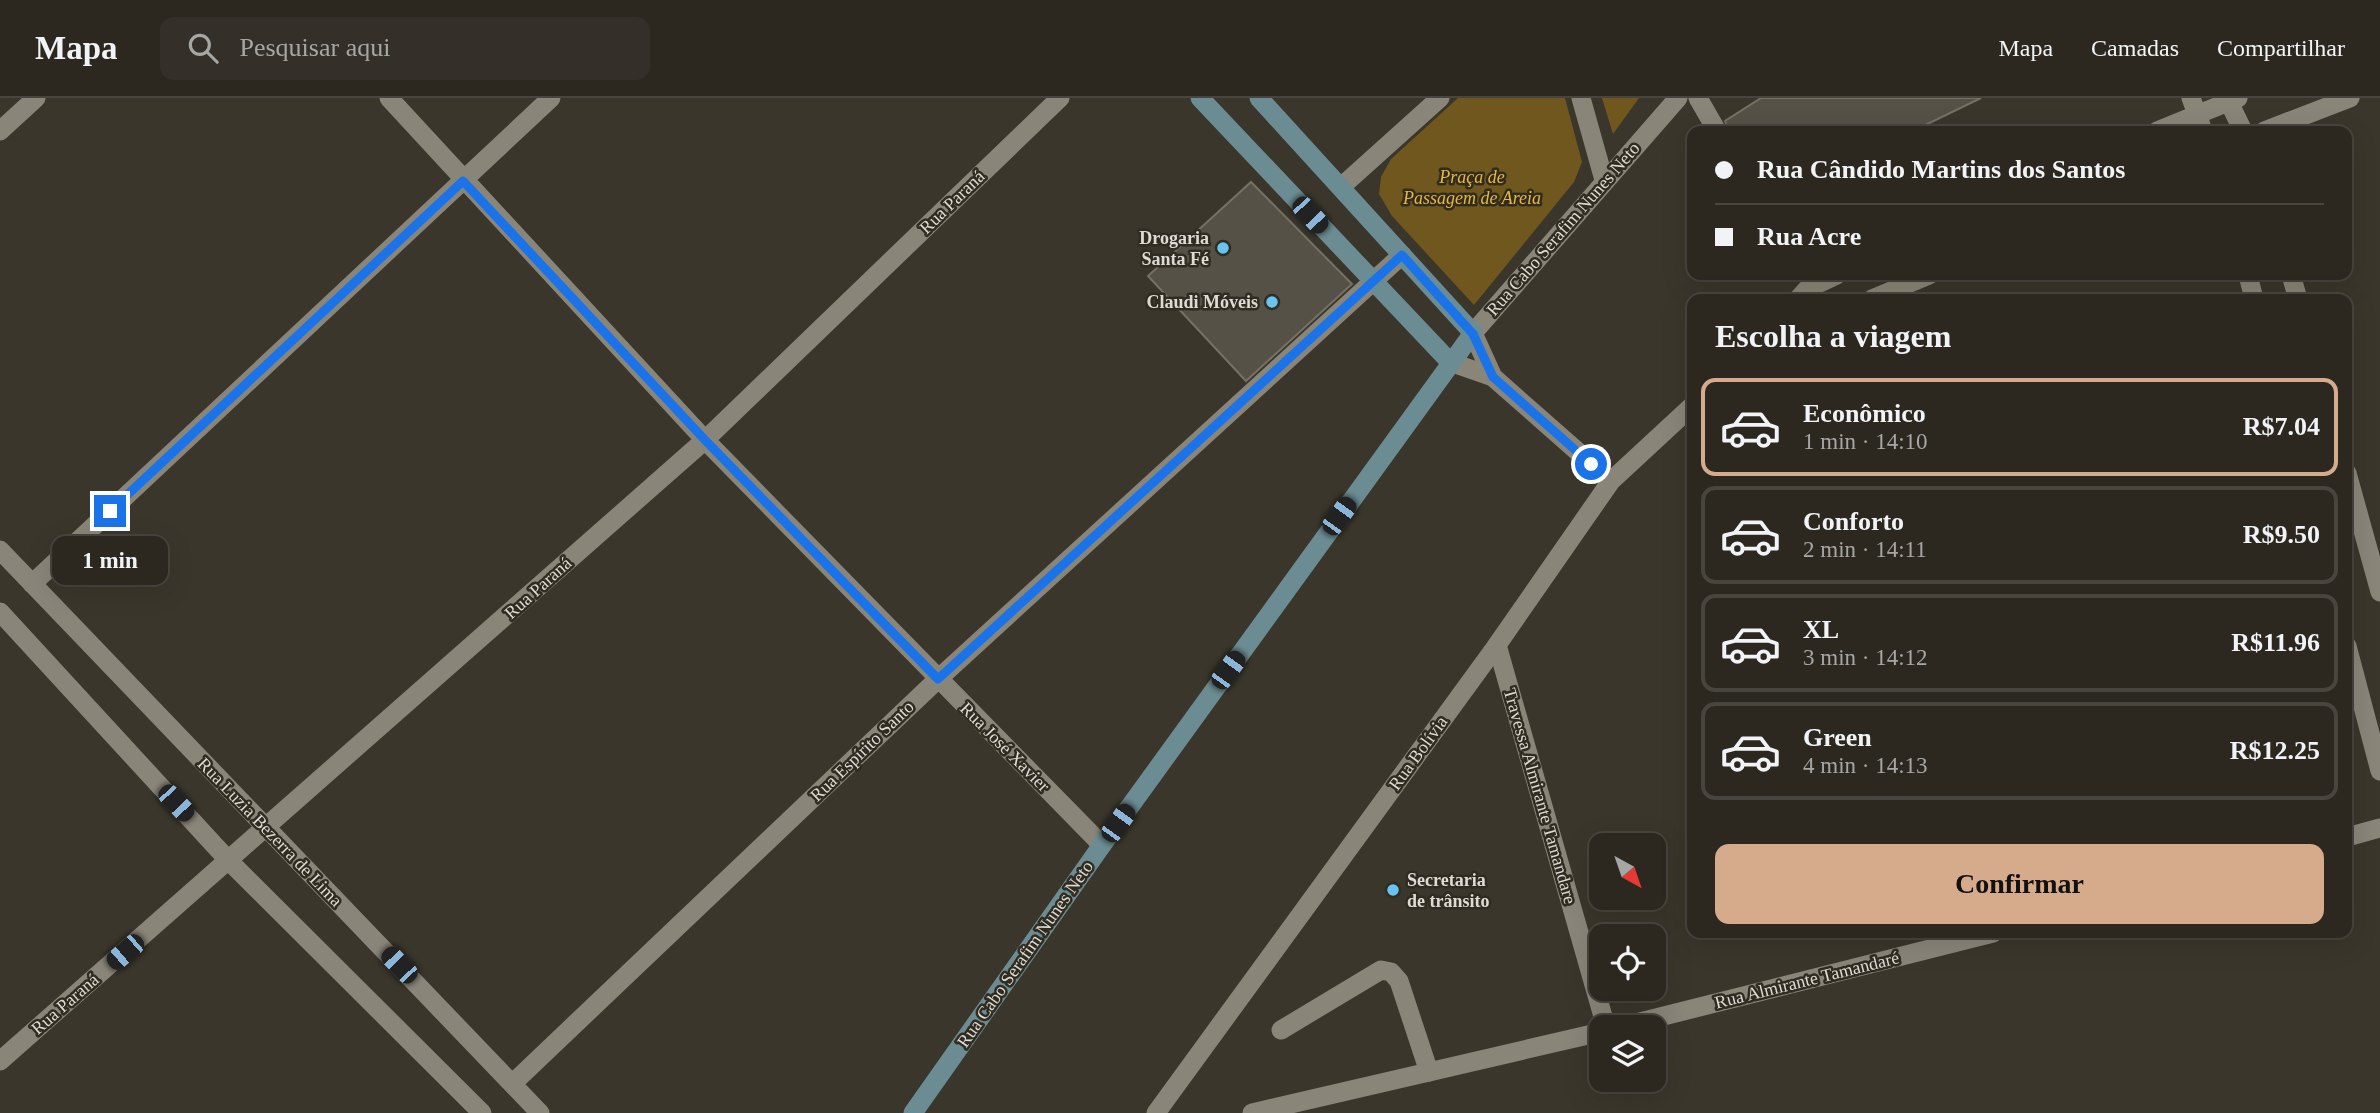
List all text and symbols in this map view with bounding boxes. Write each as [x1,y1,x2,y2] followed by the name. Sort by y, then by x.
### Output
[160,17,650,80] search box
[184,29,222,67] icon: search
[35,30,118,66] text: Mapa
[240,33,390,62] text: Pesquisar aqui
[1998,35,2053,61] text: Mapa
[2091,35,2179,61] text: Camadas
[2217,35,2345,61] text: Compartilhar
[1482,138,1644,320] street label: Rua Cabo Serafim Nunes Neto
[1757,155,2125,184] text: Rua Cândido Martins dos Santos
[915,166,989,238] street label: Rua Paraná
[1402,167,1541,208] park label: Praça de Passagem de Areia
[1288,192,1333,238] car
[1757,222,1861,251] text: Rua Acre
[1139,228,1209,269] place label: Drogaria Santa Fé
[1215,240,1231,256] marker: Drogaria Santa Fé
[1146,292,1258,312] place label: Claudi Móveis
[1264,294,1280,310] marker: Claudi Móveis
[1715,318,1951,354] text: Escolha a viagem
[1719,396,1782,459] icon: car
[1803,399,1926,428] text: Econômico
[2243,412,2320,441] text: R$7.04
[1803,429,1928,454] text: 1 min · 14:10
[1575,448,1607,480] route start
[1319,493,1360,539] car
[94,495,126,527] route end
[1719,504,1782,567] icon: car
[1803,507,1904,536] text: Conforto
[2243,520,2320,549] text: R$9.50
[52,536,168,584] callout: 1 min
[1803,537,1927,562] text: 2 min · 14:11
[82,548,138,573] text: 1 min
[501,553,575,623] street label: Rua Paraná
[1719,612,1782,675] icon: car
[1803,615,1839,644] text: XL
[2231,628,2320,657] text: R$11.96
[1803,645,1928,670] text: 3 min · 14:12
[1208,647,1249,693] car
[1500,686,1580,906] street label: Travessa Almirante Tamandare
[806,697,918,805] street label: Rua Espírito Santo
[956,698,1054,796] street label: Rua José Xavier
[1384,712,1452,794] street label: Rua Bolívia
[1719,720,1782,783] icon: car
[1803,723,1872,752] text: Green
[2230,736,2320,765] text: R$12.25
[1803,753,1928,778] text: 4 min · 14:13
[194,754,346,910] street label: Rua Luzia Bezerra de Lima
[154,780,199,826] car
[1098,800,1139,846] car
[1589,833,1666,910] north arrow
[1589,833,1666,1092] map controls
[1715,844,2324,924] button: Confirmar
[953,857,1097,1051] street label: Rua Cabo Serafim Nunes Neto
[1407,870,1490,911] place label: Secretaria de trânsito
[1385,882,1401,898] marker: Secretaria de trânsito
[1589,924,1666,1001] button: locate
[103,930,148,974] car
[377,943,422,987] car
[1713,947,1901,1013] street label: Rua Almirante Tamandaré
[27,969,103,1039] street label: Rua Paraná
[1589,1015,1666,1092] button: layers

